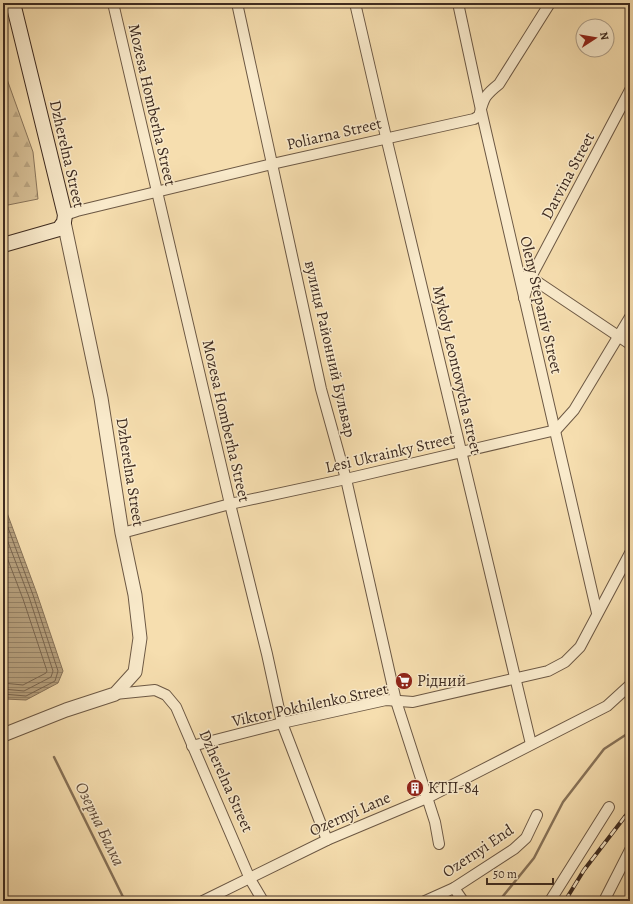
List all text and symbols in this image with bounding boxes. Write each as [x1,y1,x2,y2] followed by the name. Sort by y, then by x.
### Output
[575,18,615,58] north arrow
[123,22,181,188] street label: Mozesa Homberha Street
[596,31,612,42] text: N
[44,98,90,210] street label: Dzherelna Street
[284,112,384,156] street label: Poliarna Street
[536,129,600,223] street label: Darvina Street
[514,234,568,376] street label: Oleny Stepaniv Street
[299,258,361,440] street label: вулиця Районний Бульвар
[427,284,487,456] street label: Mykoly Leontovycha street
[197,338,255,504] street label: Mozesa Homberha Street
[111,416,149,528] street label: Dzherelna Street
[323,427,457,479] street label: Lesi Ukrainky Street
[417,670,466,692] place label: Рідний
[394,671,414,691] supermarket icon: Рідний
[229,678,390,733] street label: Viktor Pokhilenko Street
[194,726,258,836] street label: Dzherelna Street
[428,777,479,799] place label: КТП-84
[70,778,130,870] water label: Озерна Балка
[405,778,425,798] building icon: КТП-84
[306,786,394,842] street label: Ozernyi Lane
[438,819,518,883] street label: Ozernyi End
[487,860,553,886] scale bar
[493,866,517,882] text: 50 m

